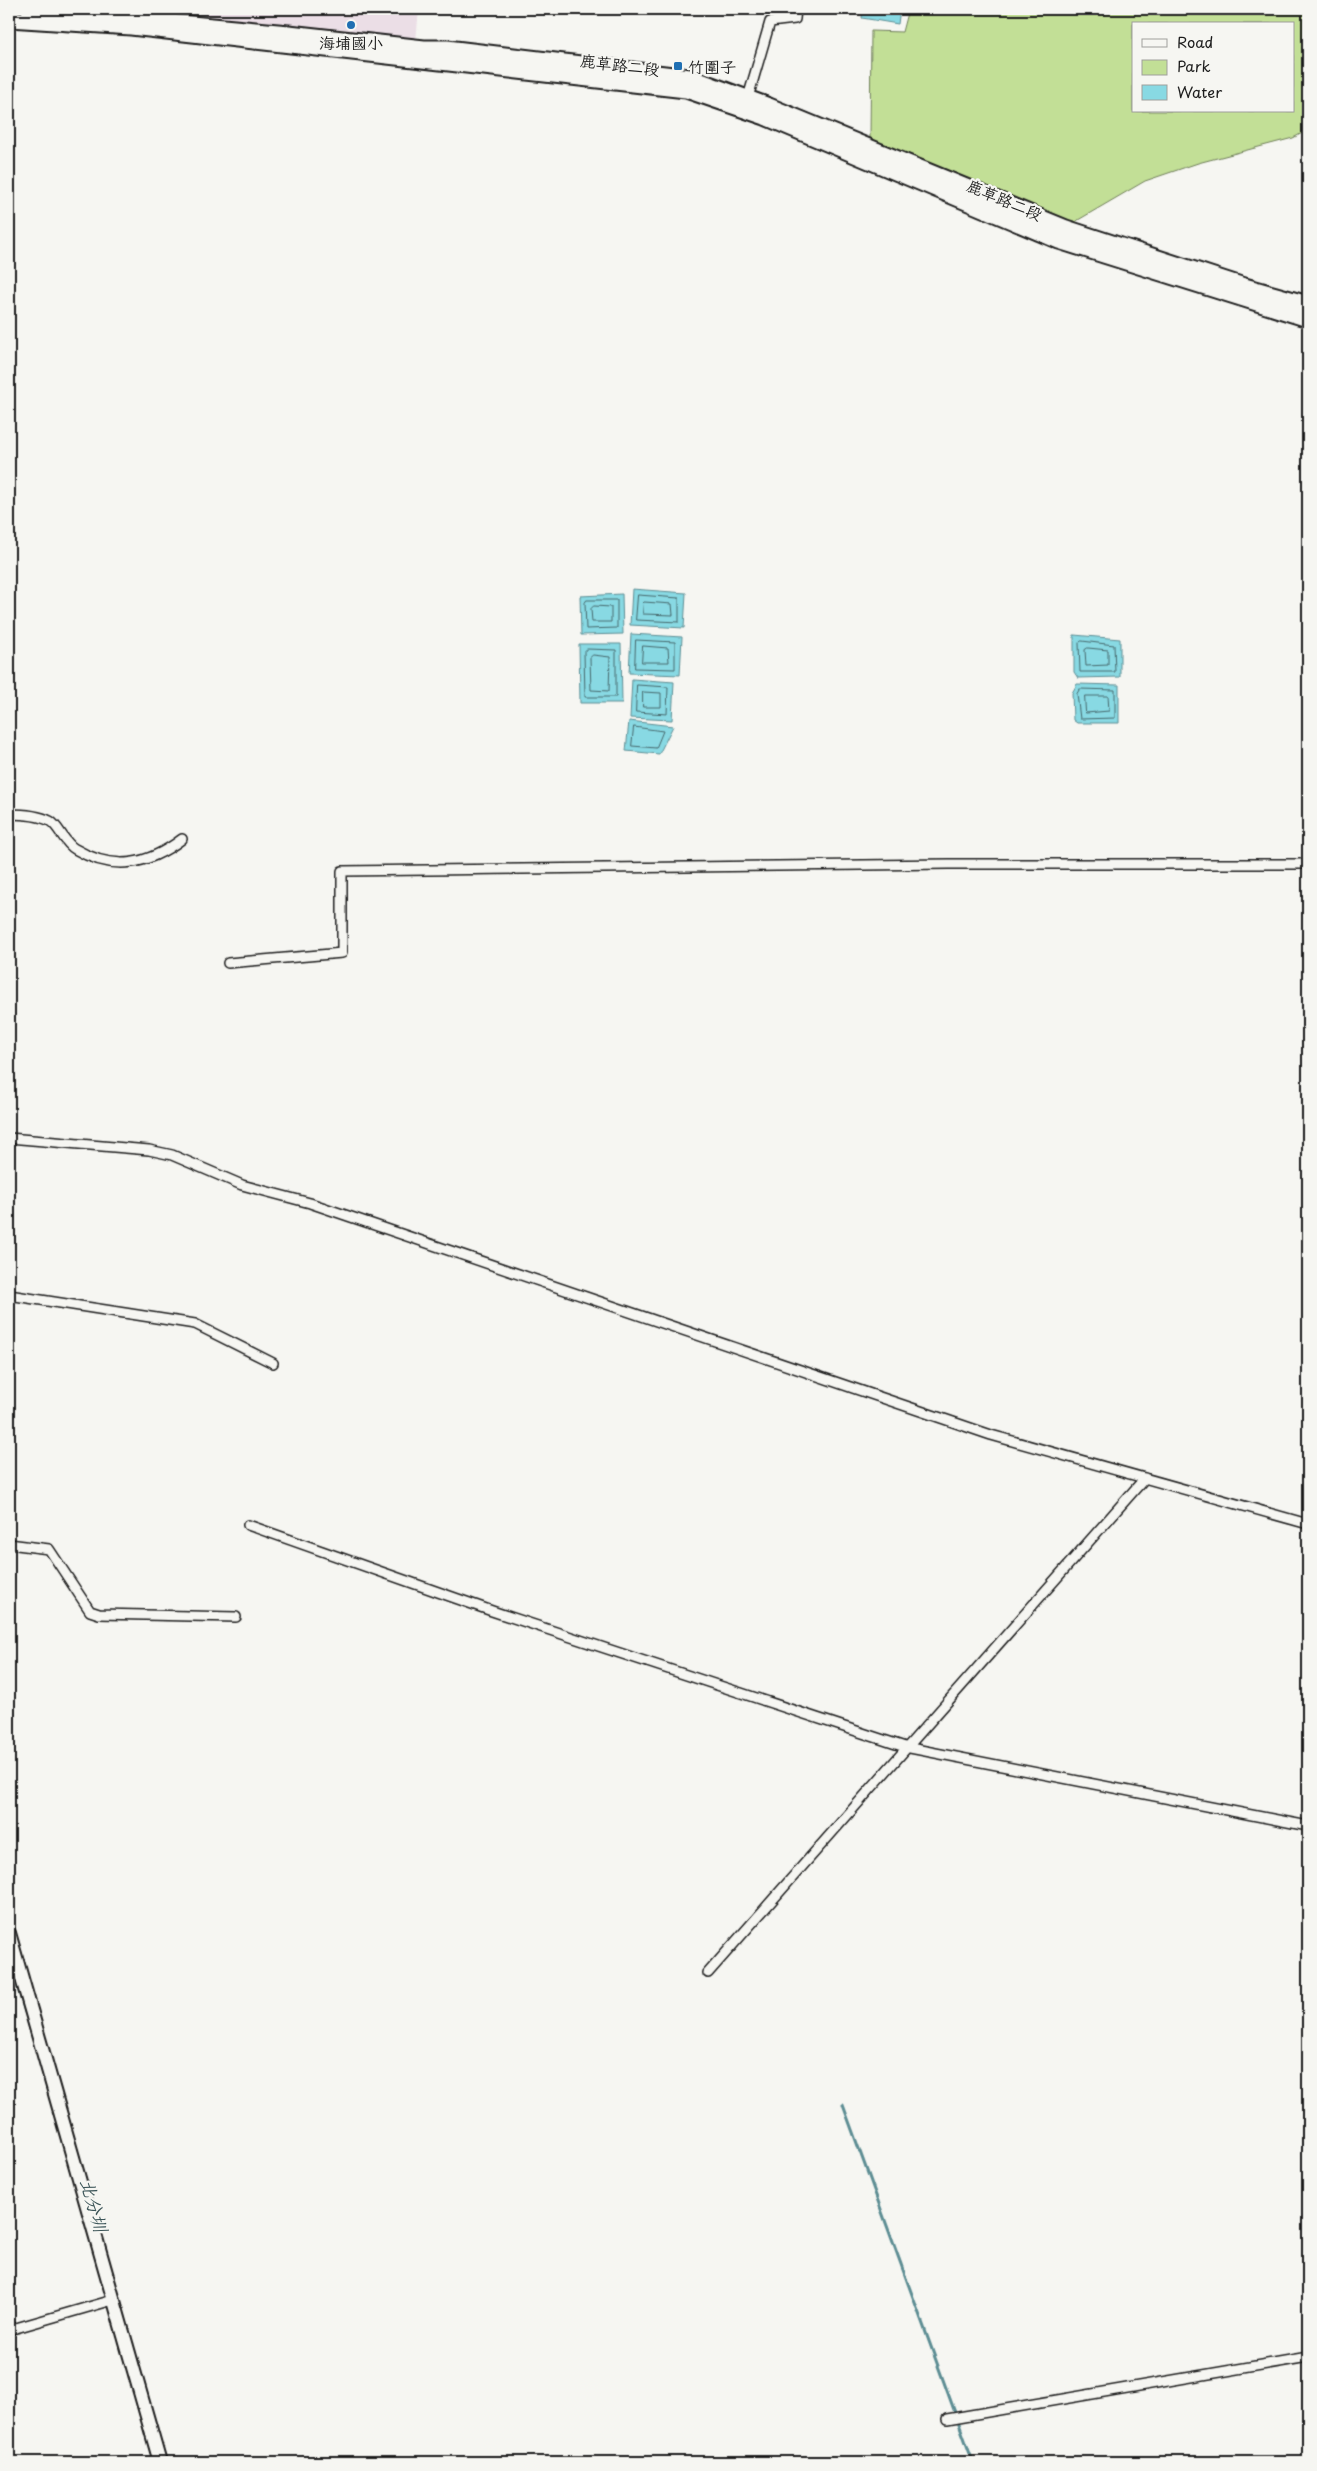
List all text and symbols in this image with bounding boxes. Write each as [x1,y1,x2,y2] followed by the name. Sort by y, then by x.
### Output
[345,19,357,31] marker: 海埔國小
[1132,22,1294,112] legend
[319,30,383,54] place label: 海埔國小
[1177,30,1213,53] text: Road
[579,47,661,81] street label: 鹿草路二段
[688,54,736,78] place label: 竹圍子
[1177,54,1211,77] text: Park
[672,60,684,72] marker: 竹圍子
[1177,80,1222,103] text: Water
[963,172,1047,226] street label: 鹿草路二段
[75,2175,116,2237] water label: 北分圳

